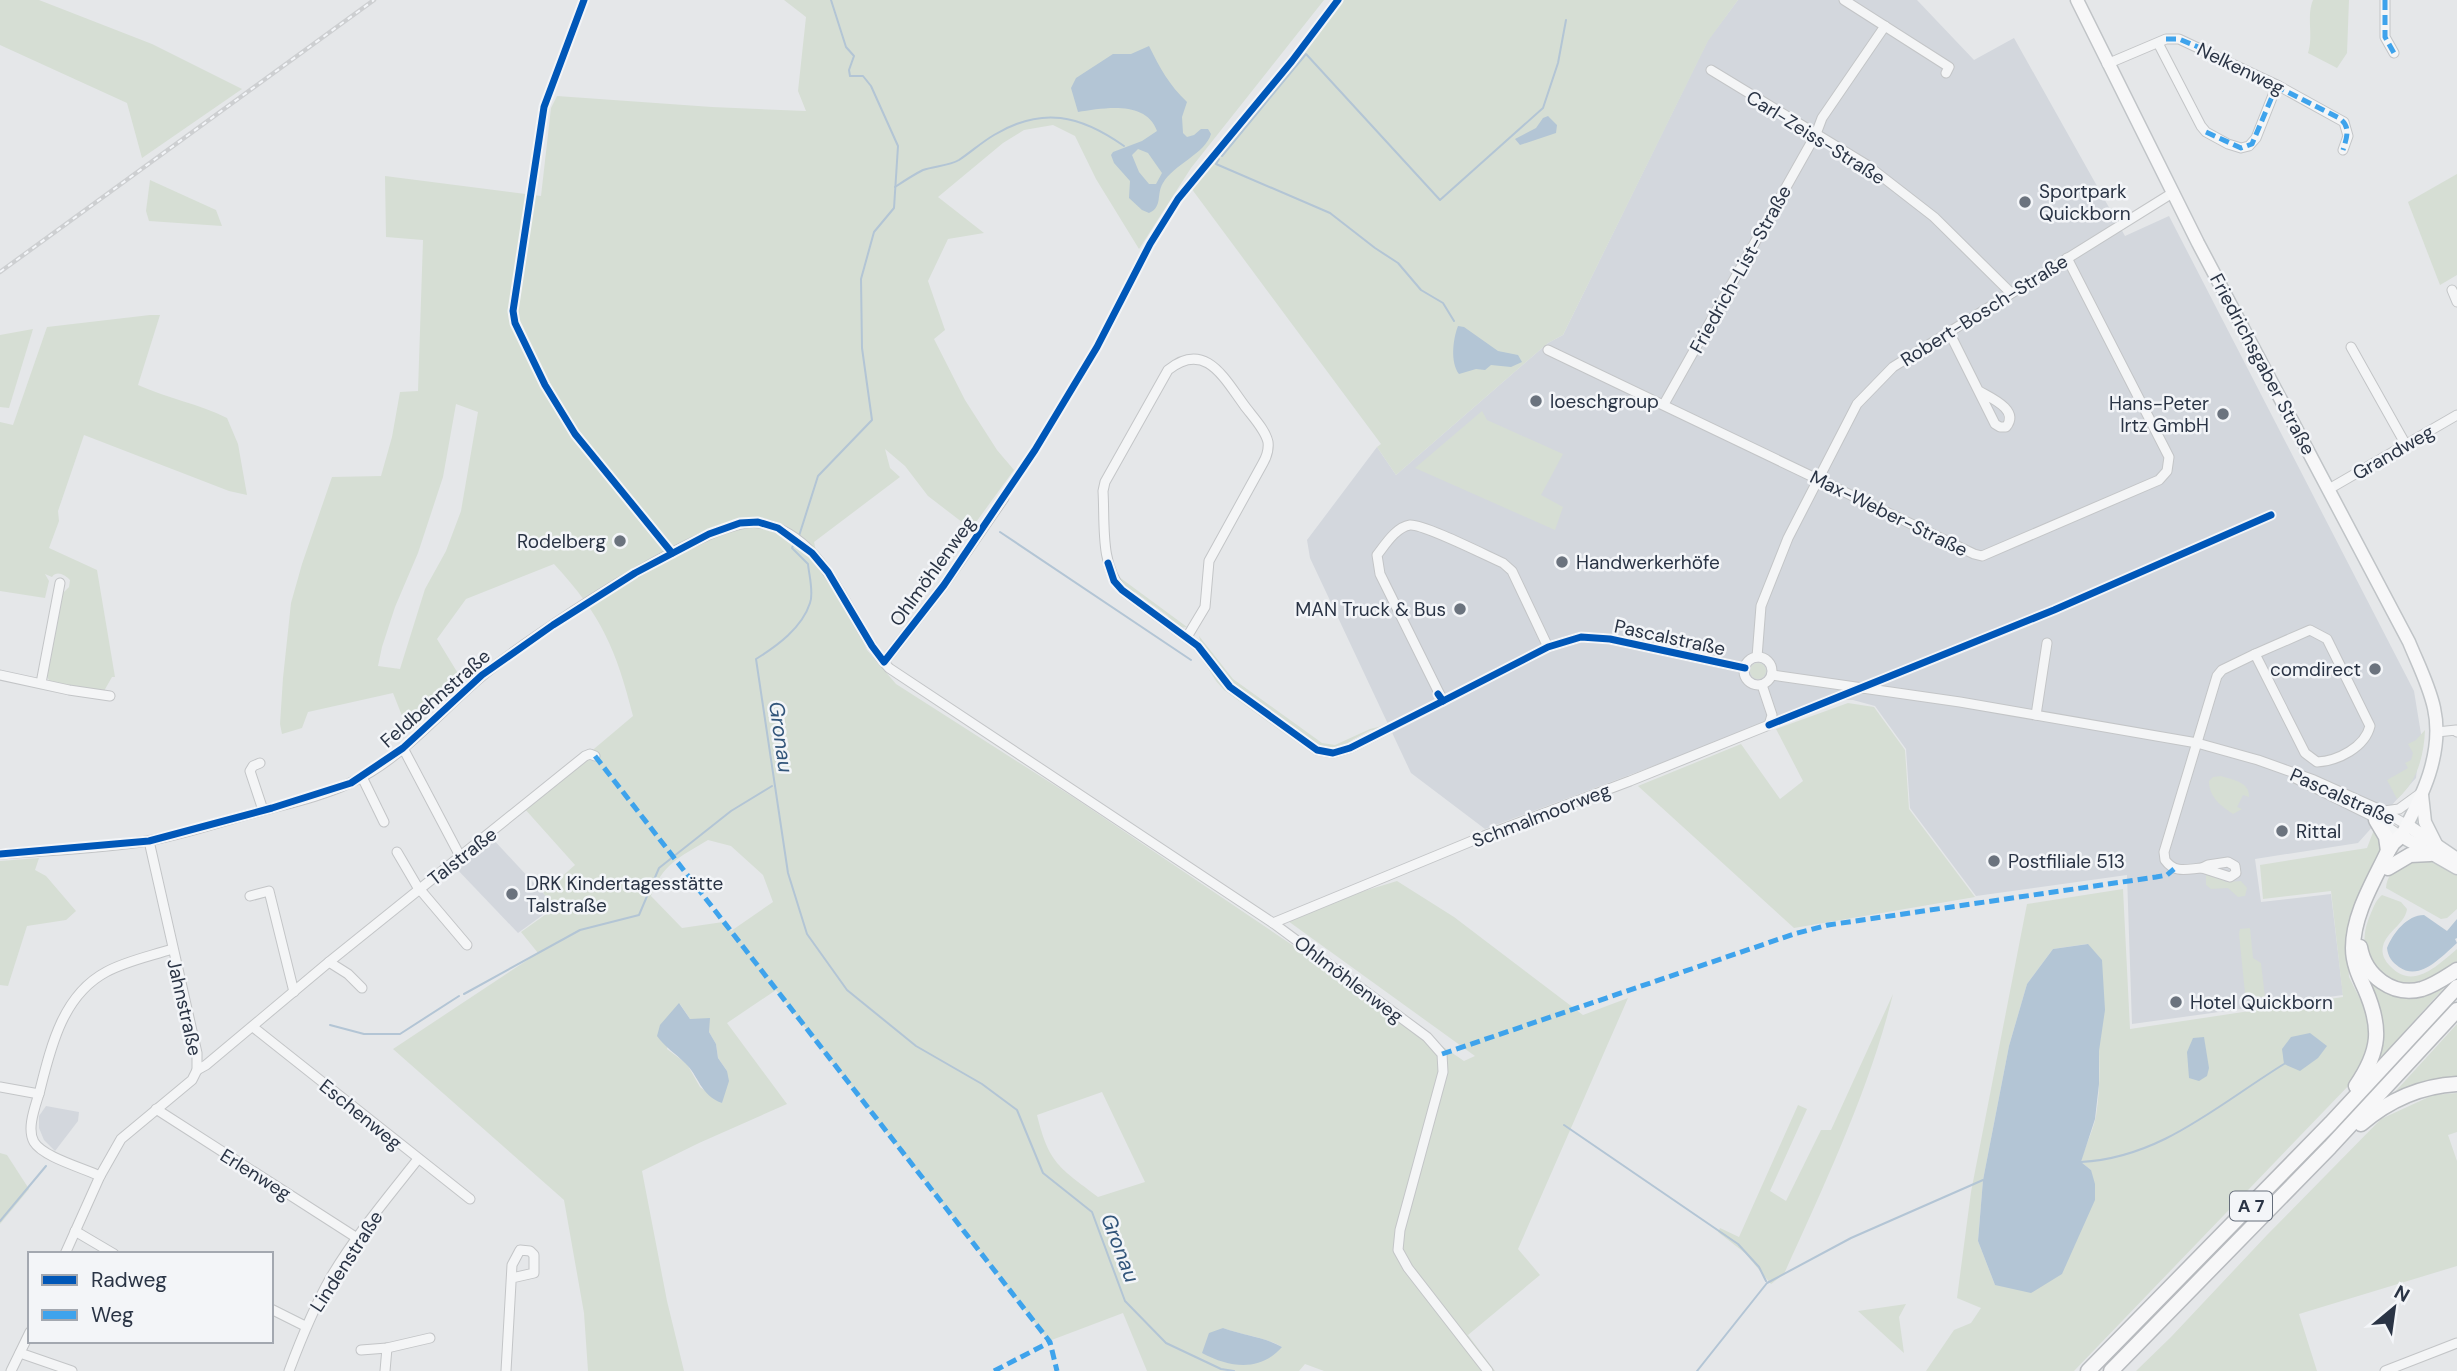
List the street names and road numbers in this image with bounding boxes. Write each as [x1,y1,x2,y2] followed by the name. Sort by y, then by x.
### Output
[2193,37,2289,101] street label: Nelkenweg
[1742,85,1890,190] street label: Carl-Zeiss-Straße
[1684,181,1797,358] street label: Friedrich-List-Straße
[1896,249,2073,372] street label: Robert-Bosch-Straße
[2204,269,2321,459] street label: Friedrichsgaber Straße
[2348,419,2439,486] street label: Grandweg
[1806,464,1972,562] street label: Max-Weber-Straße
[884,511,981,631] street label: Ohlmöhlenweg
[1612,614,1728,661] street label: Pascalstraße
[375,644,496,753] street label: Feldbehnstraße
[2286,762,2399,831] street label: Pascalstraße
[1468,777,1614,853] street label: Schmalmoorweg
[423,822,502,891] street label: Talstraße
[1289,930,1409,1029] street label: Ohlmöhlenweg
[161,956,208,1058] street label: Jahnstraße
[314,1073,407,1156] street label: Eschenweg
[216,1143,296,1206] street label: Erlenweg
[2230,1191,2272,1220] road number: A 7
[304,1206,389,1317] street label: Lindenstraße

